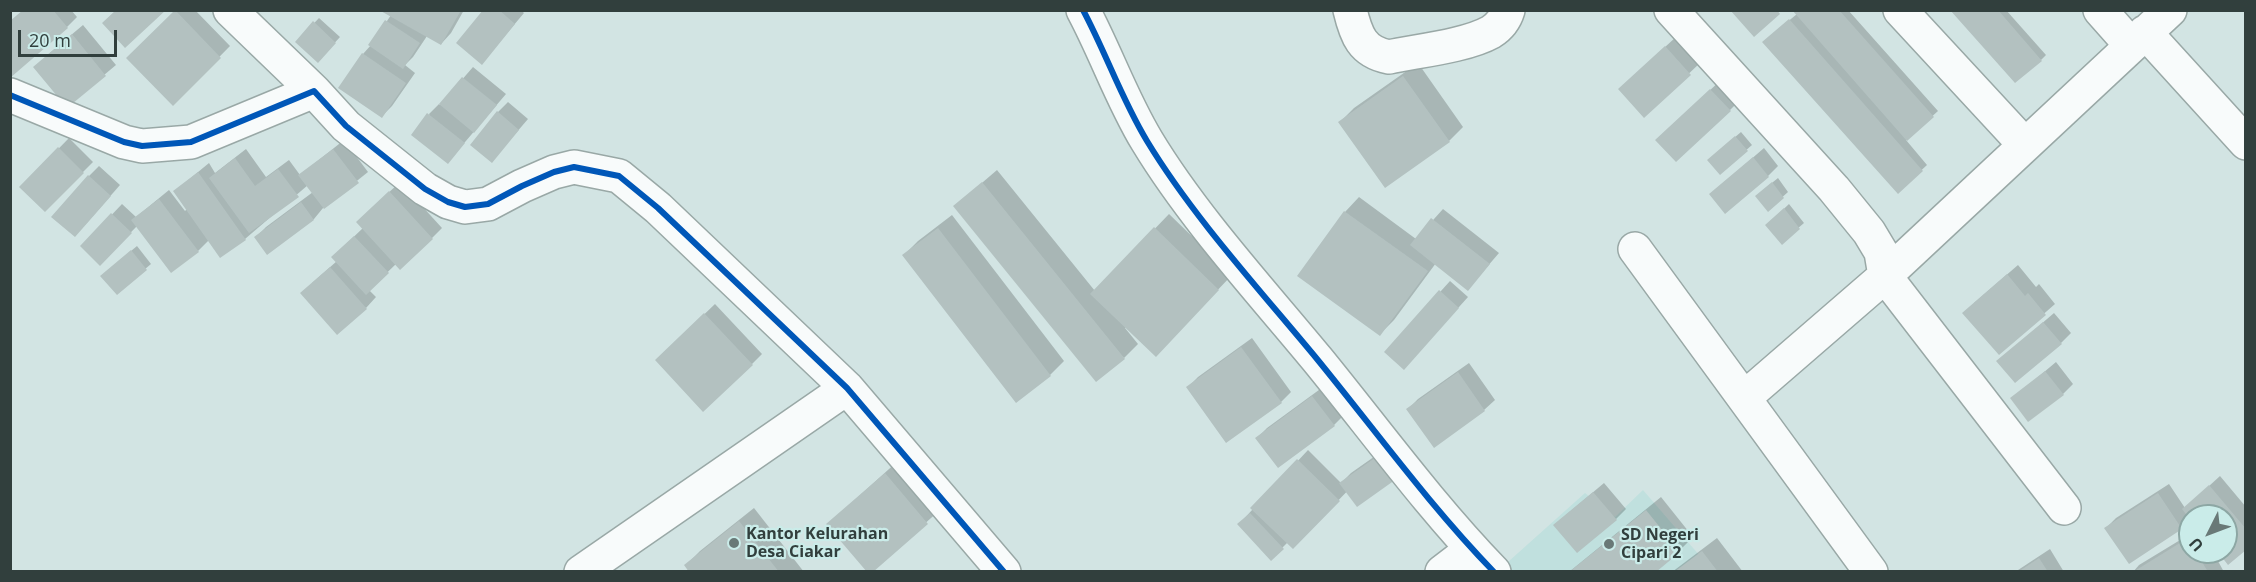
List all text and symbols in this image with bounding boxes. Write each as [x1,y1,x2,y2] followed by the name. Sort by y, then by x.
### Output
[21,18,120,56] scale bar
[29,28,71,52] text: 20 m
[2178,504,2238,564] north arrow
[746,524,888,562] place label: Kantor Kelurahan Desa Ciakar
[1621,525,1699,563] place label: SD Negeri Cipari 2
[2184,533,2208,557] text: U
[727,536,741,550] marker: Kantor Kelurahan Desa Ciakar
[1602,537,1616,551] marker: SD Negeri Cipari 2

